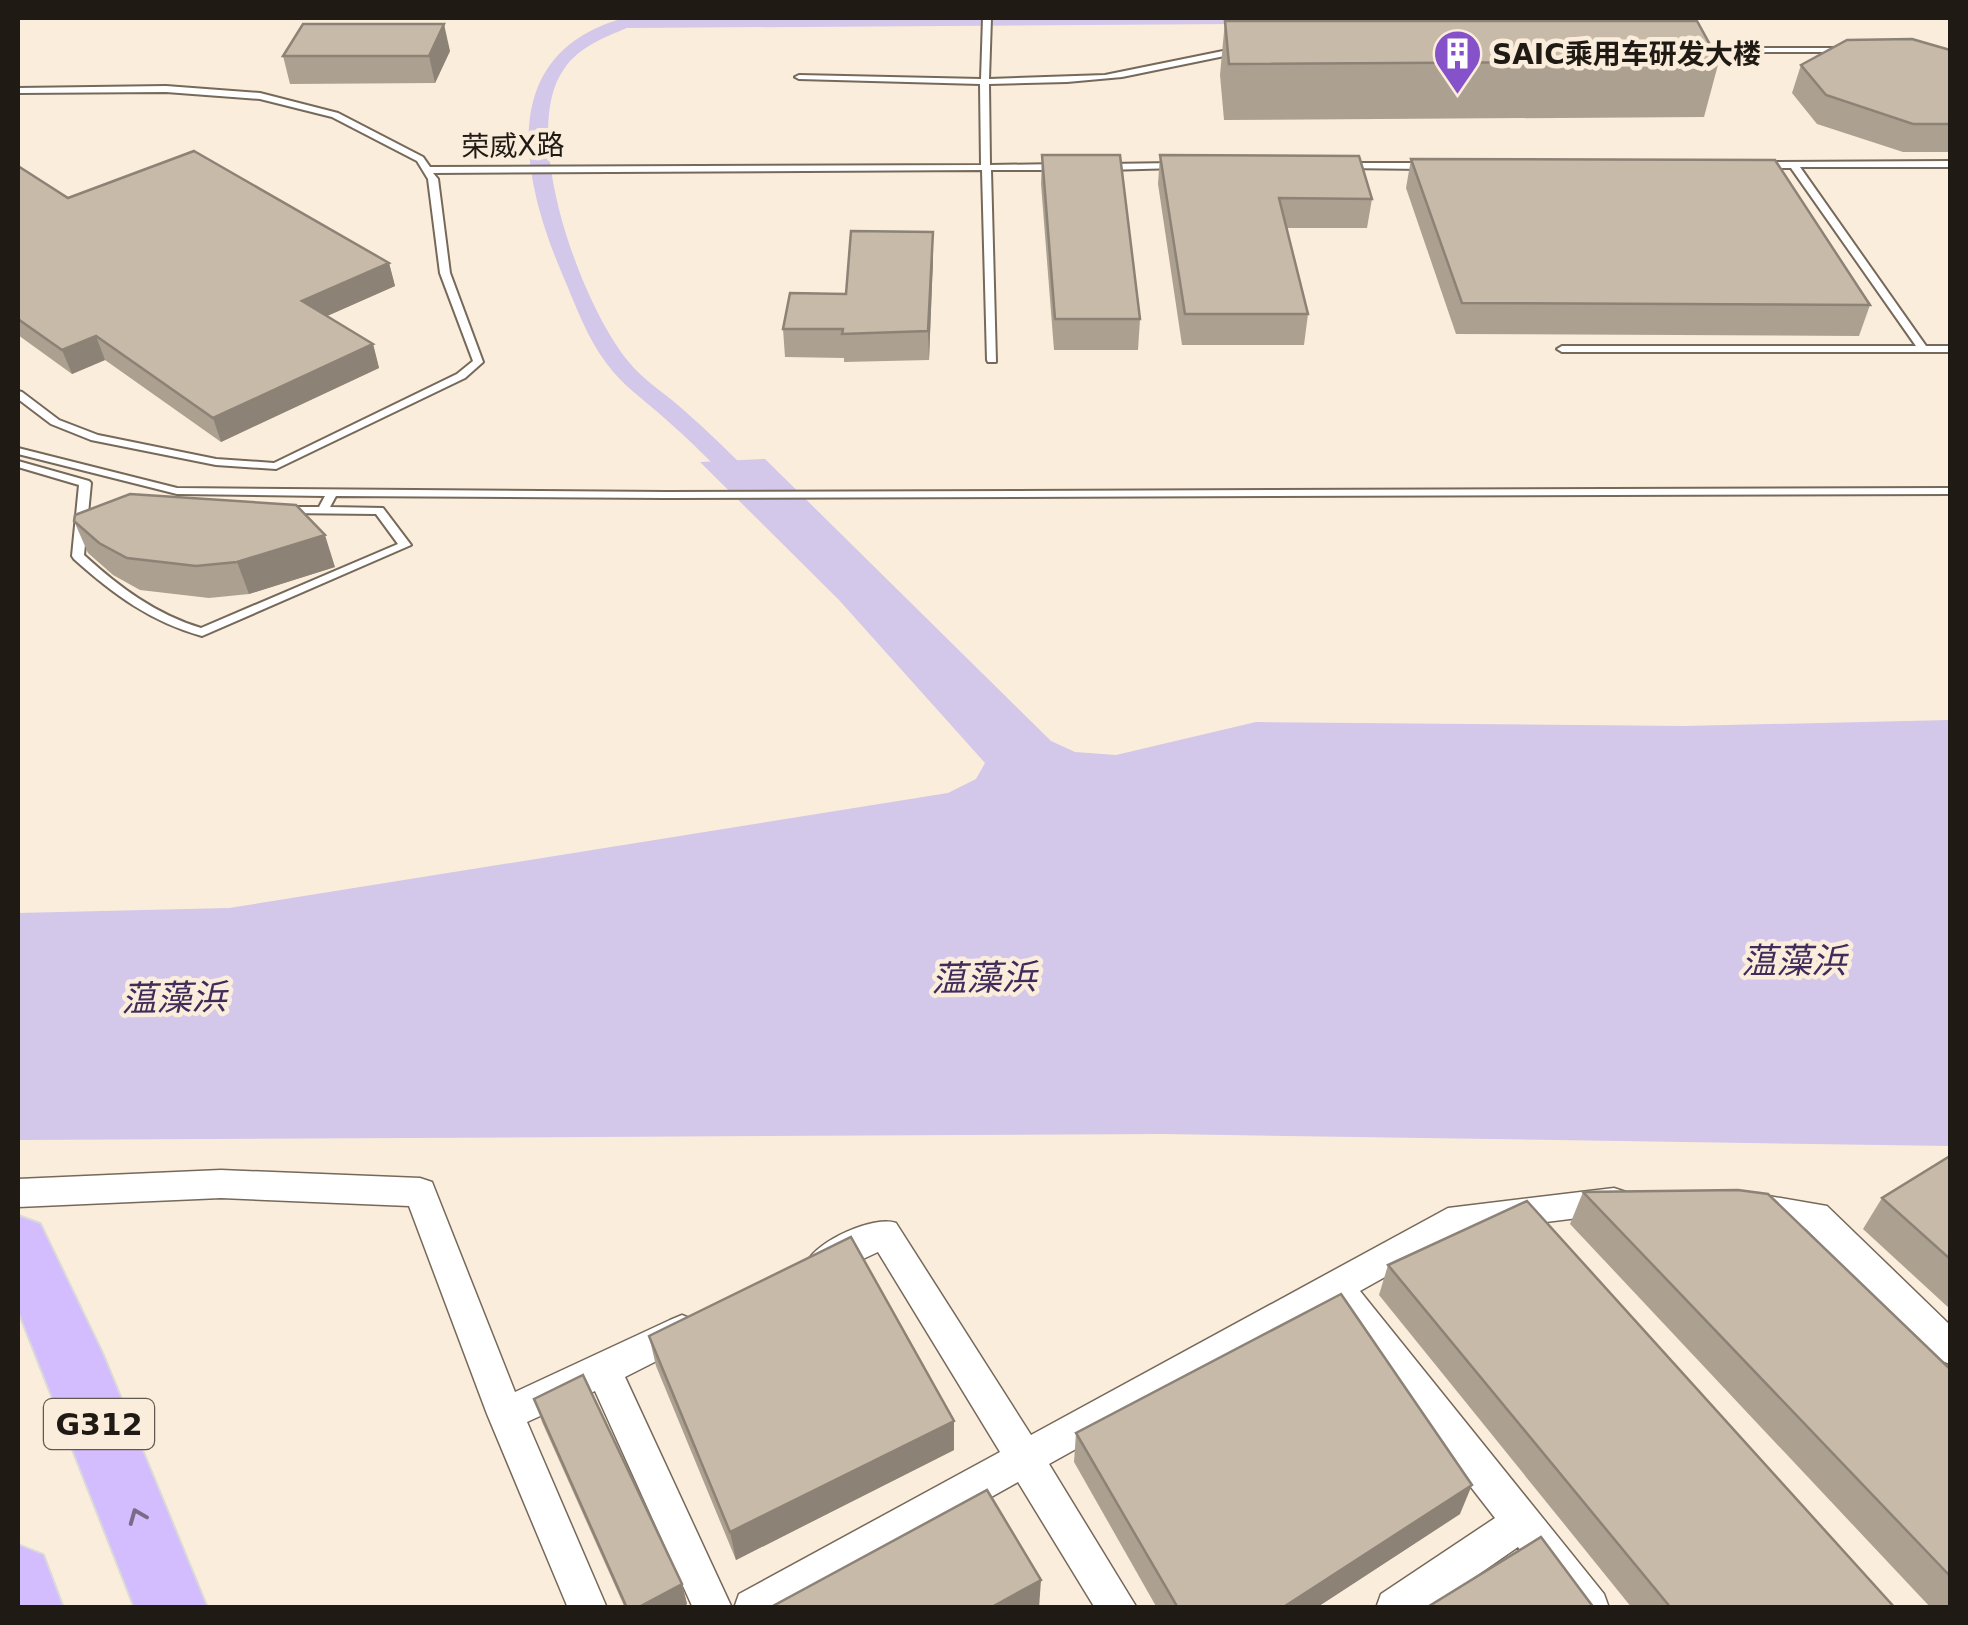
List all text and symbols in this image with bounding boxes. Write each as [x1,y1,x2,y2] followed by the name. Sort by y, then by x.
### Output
[1431,28,1483,96] building icon: SAIC乘用车研发大楼
[1492,38,1761,71] place label: SAIC乘用车研发大楼
[461,129,565,163] street label: 荣威X路
[1741,941,1849,981] water label: 蕰藻浜
[931,957,1040,999] water label: 蕰藻浜
[121,977,230,1019] water label: 蕰藻浜
[44,1399,154,1449] road number: G312
[129,1508,149,1526] one-way arrow

